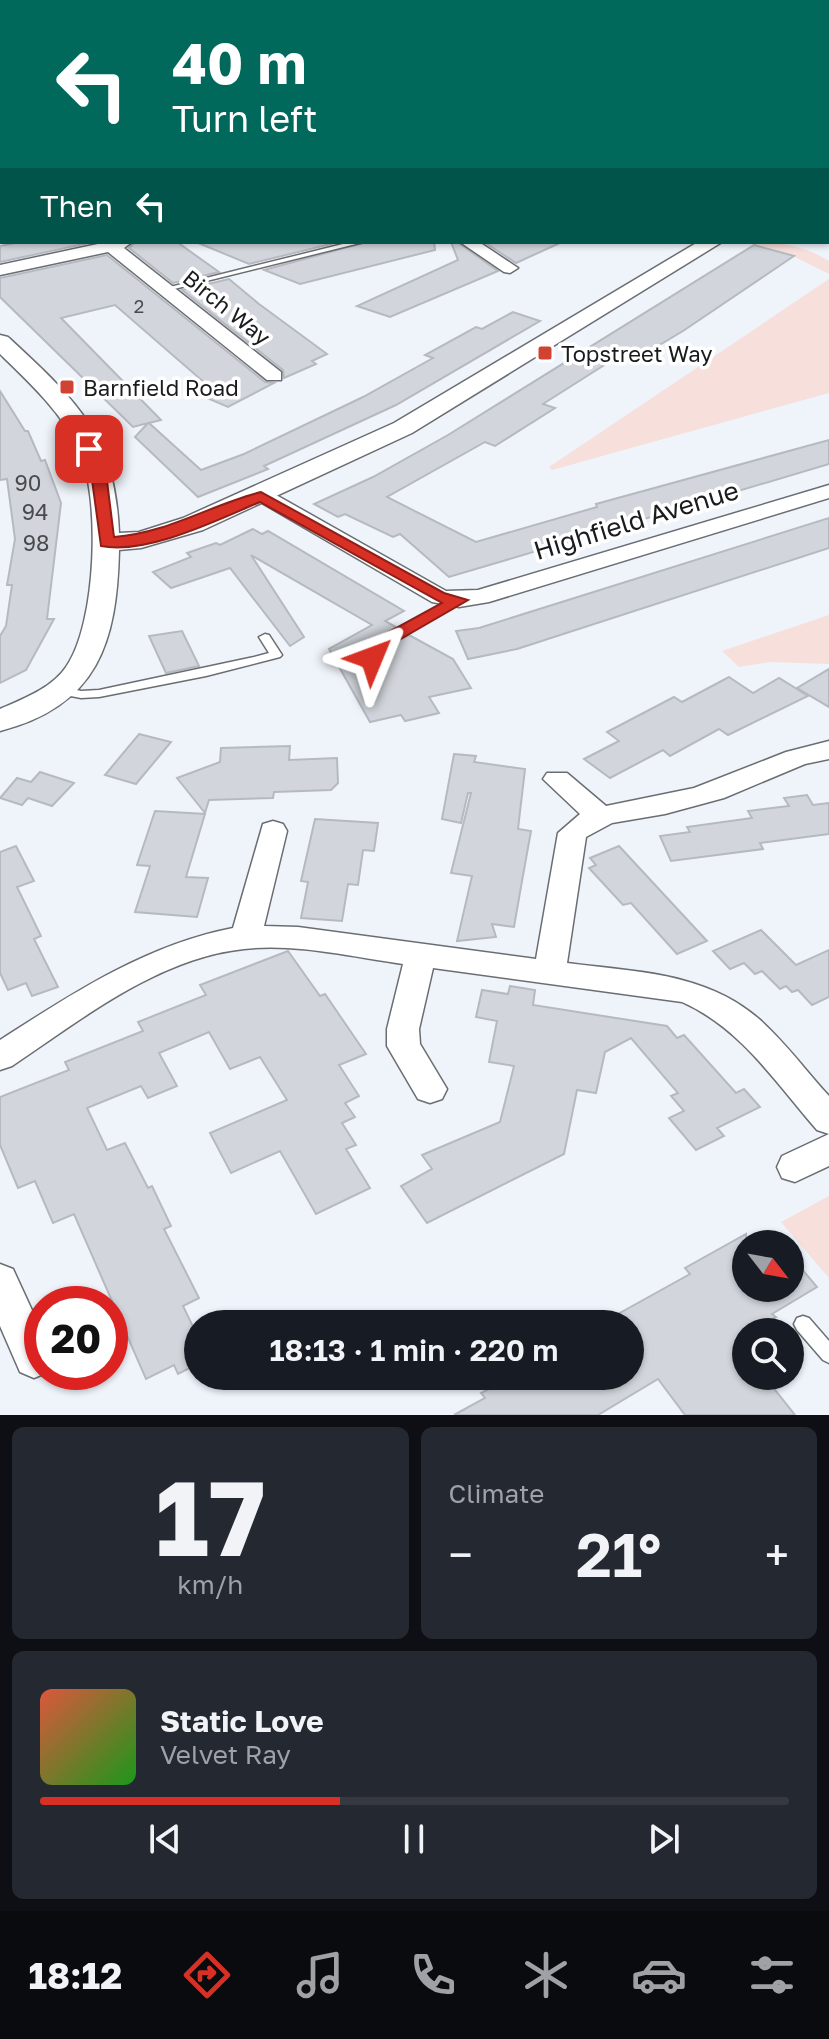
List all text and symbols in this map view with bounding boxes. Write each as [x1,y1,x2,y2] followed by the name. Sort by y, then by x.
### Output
[172,29,306,96] text: 40 m
[40,32,144,136] icon: left
[172,97,318,140] text: Turn left
[129,184,173,228] icon: left
[40,188,113,224] text: Then
[178,264,276,350] street label: Birch Way
[134,295,144,317] house number: 2
[561,340,713,367] place label: Topstreet Way
[536,344,554,362] marker: Topstreet Way
[83,374,239,401] place label: Barnfield Road
[58,378,76,396] marker: Barnfield Road
[55,415,123,483] pin
[67,427,111,471] icon: arrive
[15,469,41,496] house number: 90
[530,474,742,566] street label: Highfield Avenue
[22,498,48,525] house number: 94
[23,529,49,556] house number: 98
[330,616,414,700] position arrow
[732,1230,804,1302] north arrow
[732,1230,804,1390] map controls
[24,1286,128,1390] speed limit sign: 20
[732,1318,804,1390] button: search
[269,1332,559,1368] text: 18:13 · 1 min · 220 m
[155,1454,265,1579] text: 17
[449,1478,544,1509] text: Climate
[576,1518,661,1590] text: 21°
[449,1528,473,1581] text: −
[765,1528,789,1581] text: +
[177,1569,243,1600] text: km/h
[160,1703,324,1739] text: Static Love
[160,1739,291,1770] text: Velvet Ray
[143,1817,187,1861] icon: previous
[392,1817,436,1861] icon: pause
[642,1817,686,1861] icon: next
[179,1947,235,2003] icon: directions
[292,1947,348,2003] icon: music
[405,1947,461,2003] icon: phone
[518,1947,574,2003] icon: climate
[631,1947,687,2003] icon: car
[744,1947,800,2003] icon: filters
[29,1954,122,1997] text: 18:12

